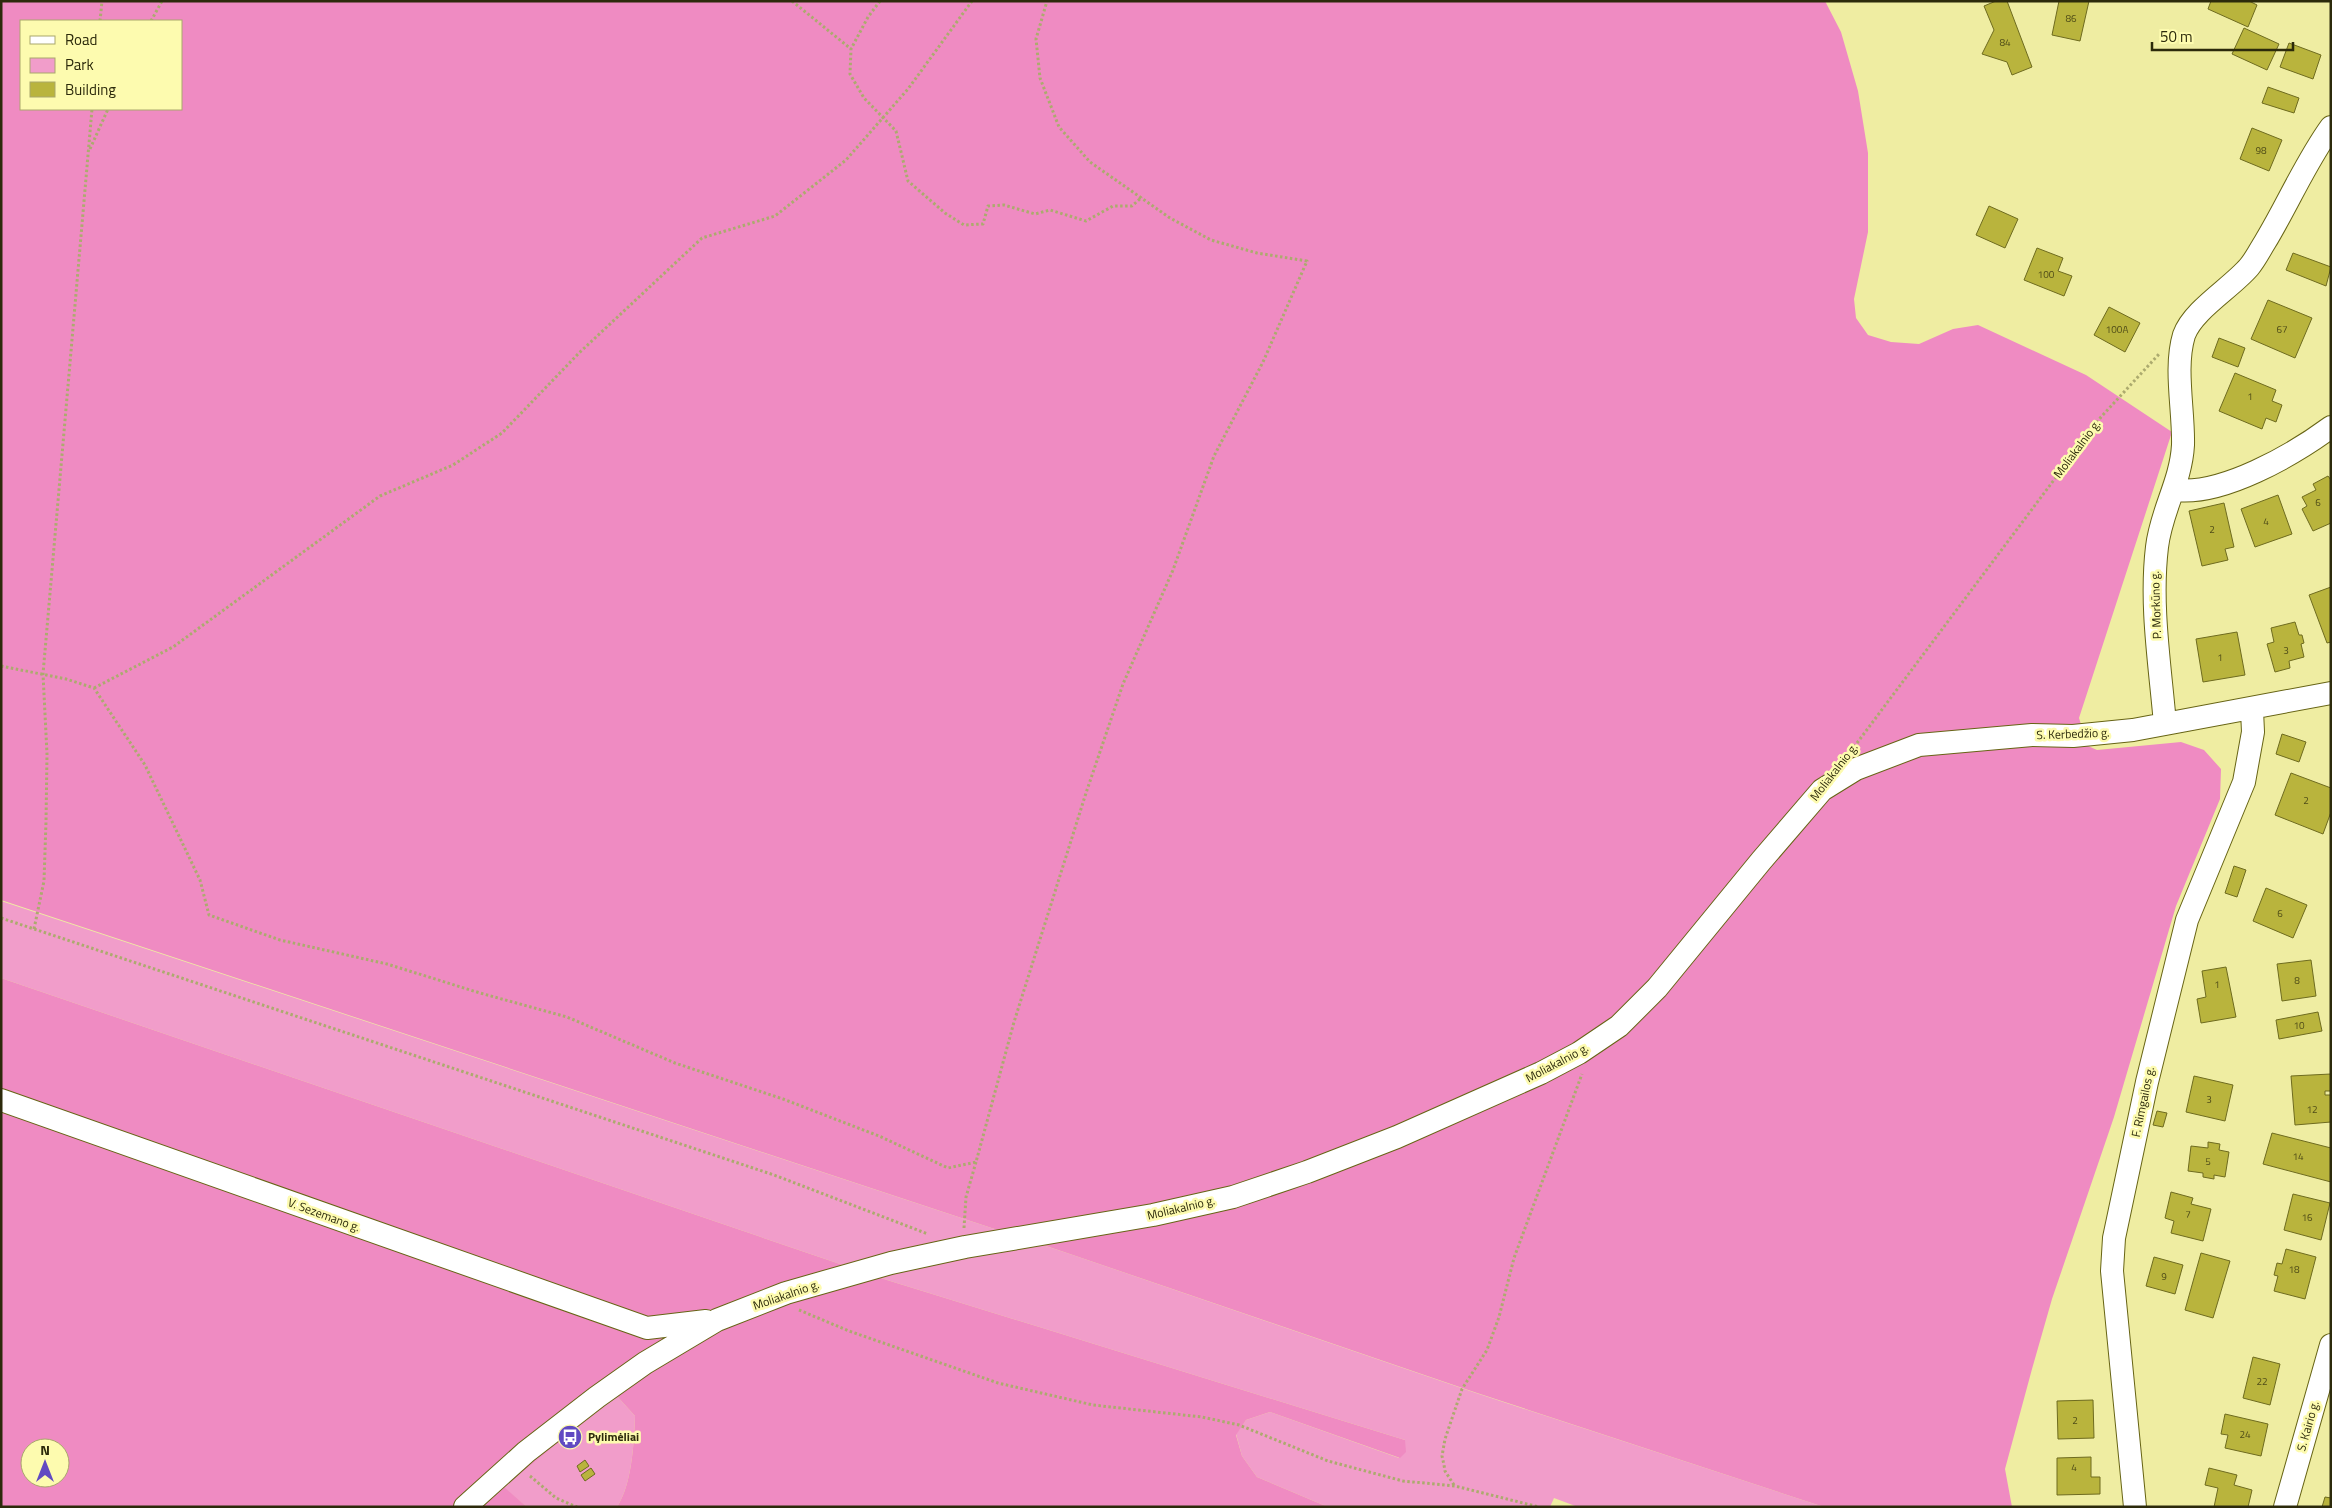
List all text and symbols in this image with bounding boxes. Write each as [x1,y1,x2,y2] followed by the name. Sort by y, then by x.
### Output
[2065,11,2077,26] house number: 86
[20,20,182,110] legend
[2152,20,2293,52] scale bar
[2160,25,2193,48] text: 50 m
[65,28,97,51] text: Road
[1999,35,2011,50] house number: 84
[65,53,94,76] text: Park
[65,78,116,101] text: Building
[2255,143,2267,158] house number: 98
[2038,267,2055,282] house number: 100
[2106,322,2128,337] house number: 100A
[2276,322,2288,337] house number: 67
[2247,389,2253,404] house number: 1
[2048,415,2105,482] street label: Moliakalnio g.
[2315,495,2321,510] house number: 6
[2263,514,2269,529] house number: 4
[2209,522,2215,537] house number: 2
[2145,571,2166,639] street label: P. Morkūno g.
[2283,643,2289,658] house number: 3
[2217,650,2223,665] house number: 1
[2036,723,2110,744] street label: S. Kerbedžio g.
[1805,739,1862,805] street label: Moliakalnio g.
[2303,793,2309,808] house number: 2
[2277,906,2283,921] house number: 6
[2294,973,2300,988] house number: 8
[2214,977,2220,992] house number: 1
[2293,1018,2305,1033] house number: 10
[1522,1038,1592,1087] street label: Moliakalnio g.
[2126,1065,2159,1139] street label: F. Rimgailos g.
[2206,1092,2212,1107] house number: 3
[2306,1102,2318,1117] house number: 12
[2292,1149,2304,1164] house number: 14
[2205,1154,2211,1169] house number: 5
[1145,1190,1217,1225] street label: Moliakalnio g.
[285,1193,363,1236] street label: V. Sezemano g.
[2185,1207,2191,1222] house number: 7
[2301,1210,2313,1225] house number: 16
[2288,1262,2300,1277] house number: 18
[2161,1269,2167,1284] house number: 9
[750,1274,822,1315] street label: Moliakalnio g.
[2256,1374,2268,1389] house number: 22
[2291,1398,2324,1453] street label: S. Kairio g.
[2072,1413,2078,1428] house number: 2
[557,1424,583,1450] bus stop icon: Pylimėliai
[588,1427,639,1446] place label: Pylimėliai
[2239,1427,2251,1442] house number: 24
[20,1438,70,1488] north arrow
[40,1439,50,1460] text: N
[2071,1460,2077,1475] house number: 4

